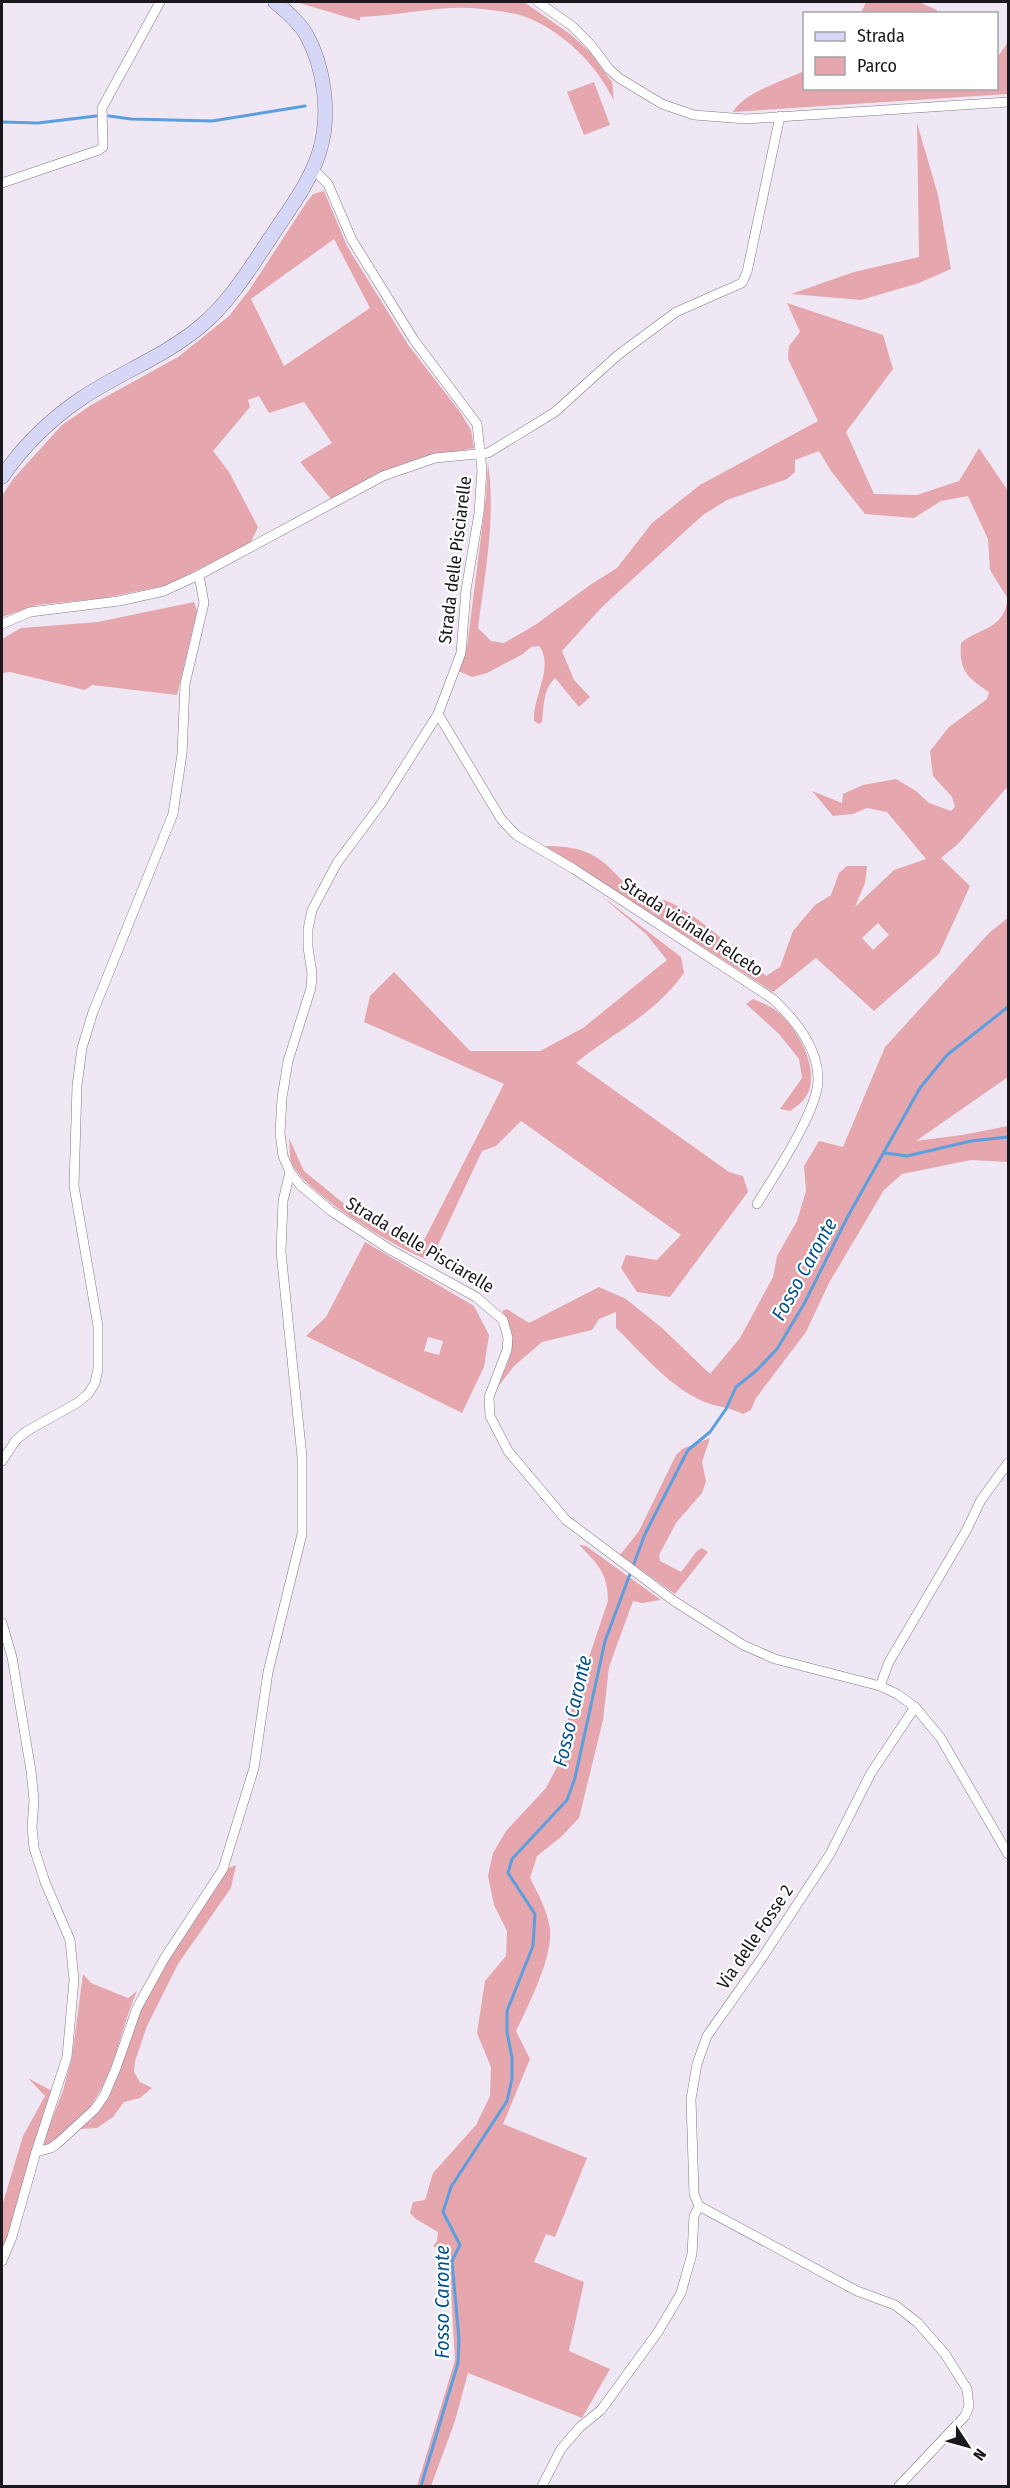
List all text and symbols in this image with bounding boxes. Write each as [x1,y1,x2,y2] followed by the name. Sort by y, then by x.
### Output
[803,12,998,90] legend
[857,25,905,47] text: Strada
[857,55,897,77] text: Parco
[434,475,476,645] street label: Strada delle Pisciarelle
[617,873,767,981] street label: Strada vicinale Felceto
[342,1192,498,1298] street label: Strada delle Pisciarelle
[766,1213,842,1324] water label: Fosso Caronte
[548,1653,597,1769] water label: Fosso Caronte
[712,1881,798,1993] street label: Via delle Fosse 2
[430,2245,454,2359] water label: Fosso Caronte
[938,2416,998,2476] north arrow
[969,2445,990,2464] text: N

